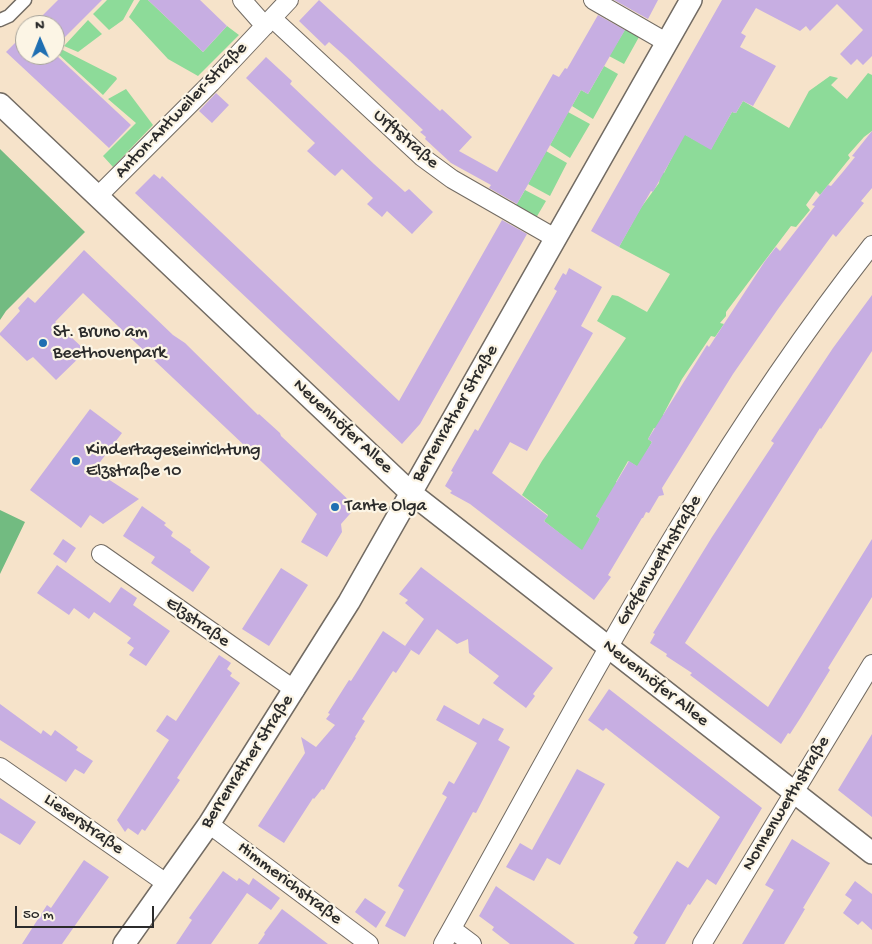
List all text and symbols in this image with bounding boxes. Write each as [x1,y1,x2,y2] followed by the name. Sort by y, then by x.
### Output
[15,15,65,65] north arrow
[35,17,44,34] text: N
[111,38,253,184] street label: Anton-Antweiler-Straße
[368,106,442,174] street label: Urftstraße
[53,322,166,364] place label: St. Bruno am Beethovenpark
[37,337,49,349] marker: St. Bruno am Beethovenpark
[408,342,504,486] street label: Berrenrather Straße
[287,375,397,479] street label: Neuenhöfer Allee
[86,440,260,482] place label: Kindertageseinrichtung Elzstraße 10
[70,455,82,467] marker: Kindertageseinrichtung Elzstraße 10
[613,492,707,630] street label: Grafenwerthstraße
[345,496,426,518] place label: Tante Olga
[329,501,341,513] marker: Tante Olga
[161,593,233,653] street label: Elzstraße
[598,636,712,732] street label: Neuenhöfer Allee
[197,691,299,833] street label: Berrenrather Straße
[738,733,836,875] street label: Nonnenwerthstraße
[39,790,127,860] street label: Lieserstraße
[232,838,346,930] street label: Himmerichstraße
[18,896,156,928] scale bar
[23,906,54,924] text: 50 m

